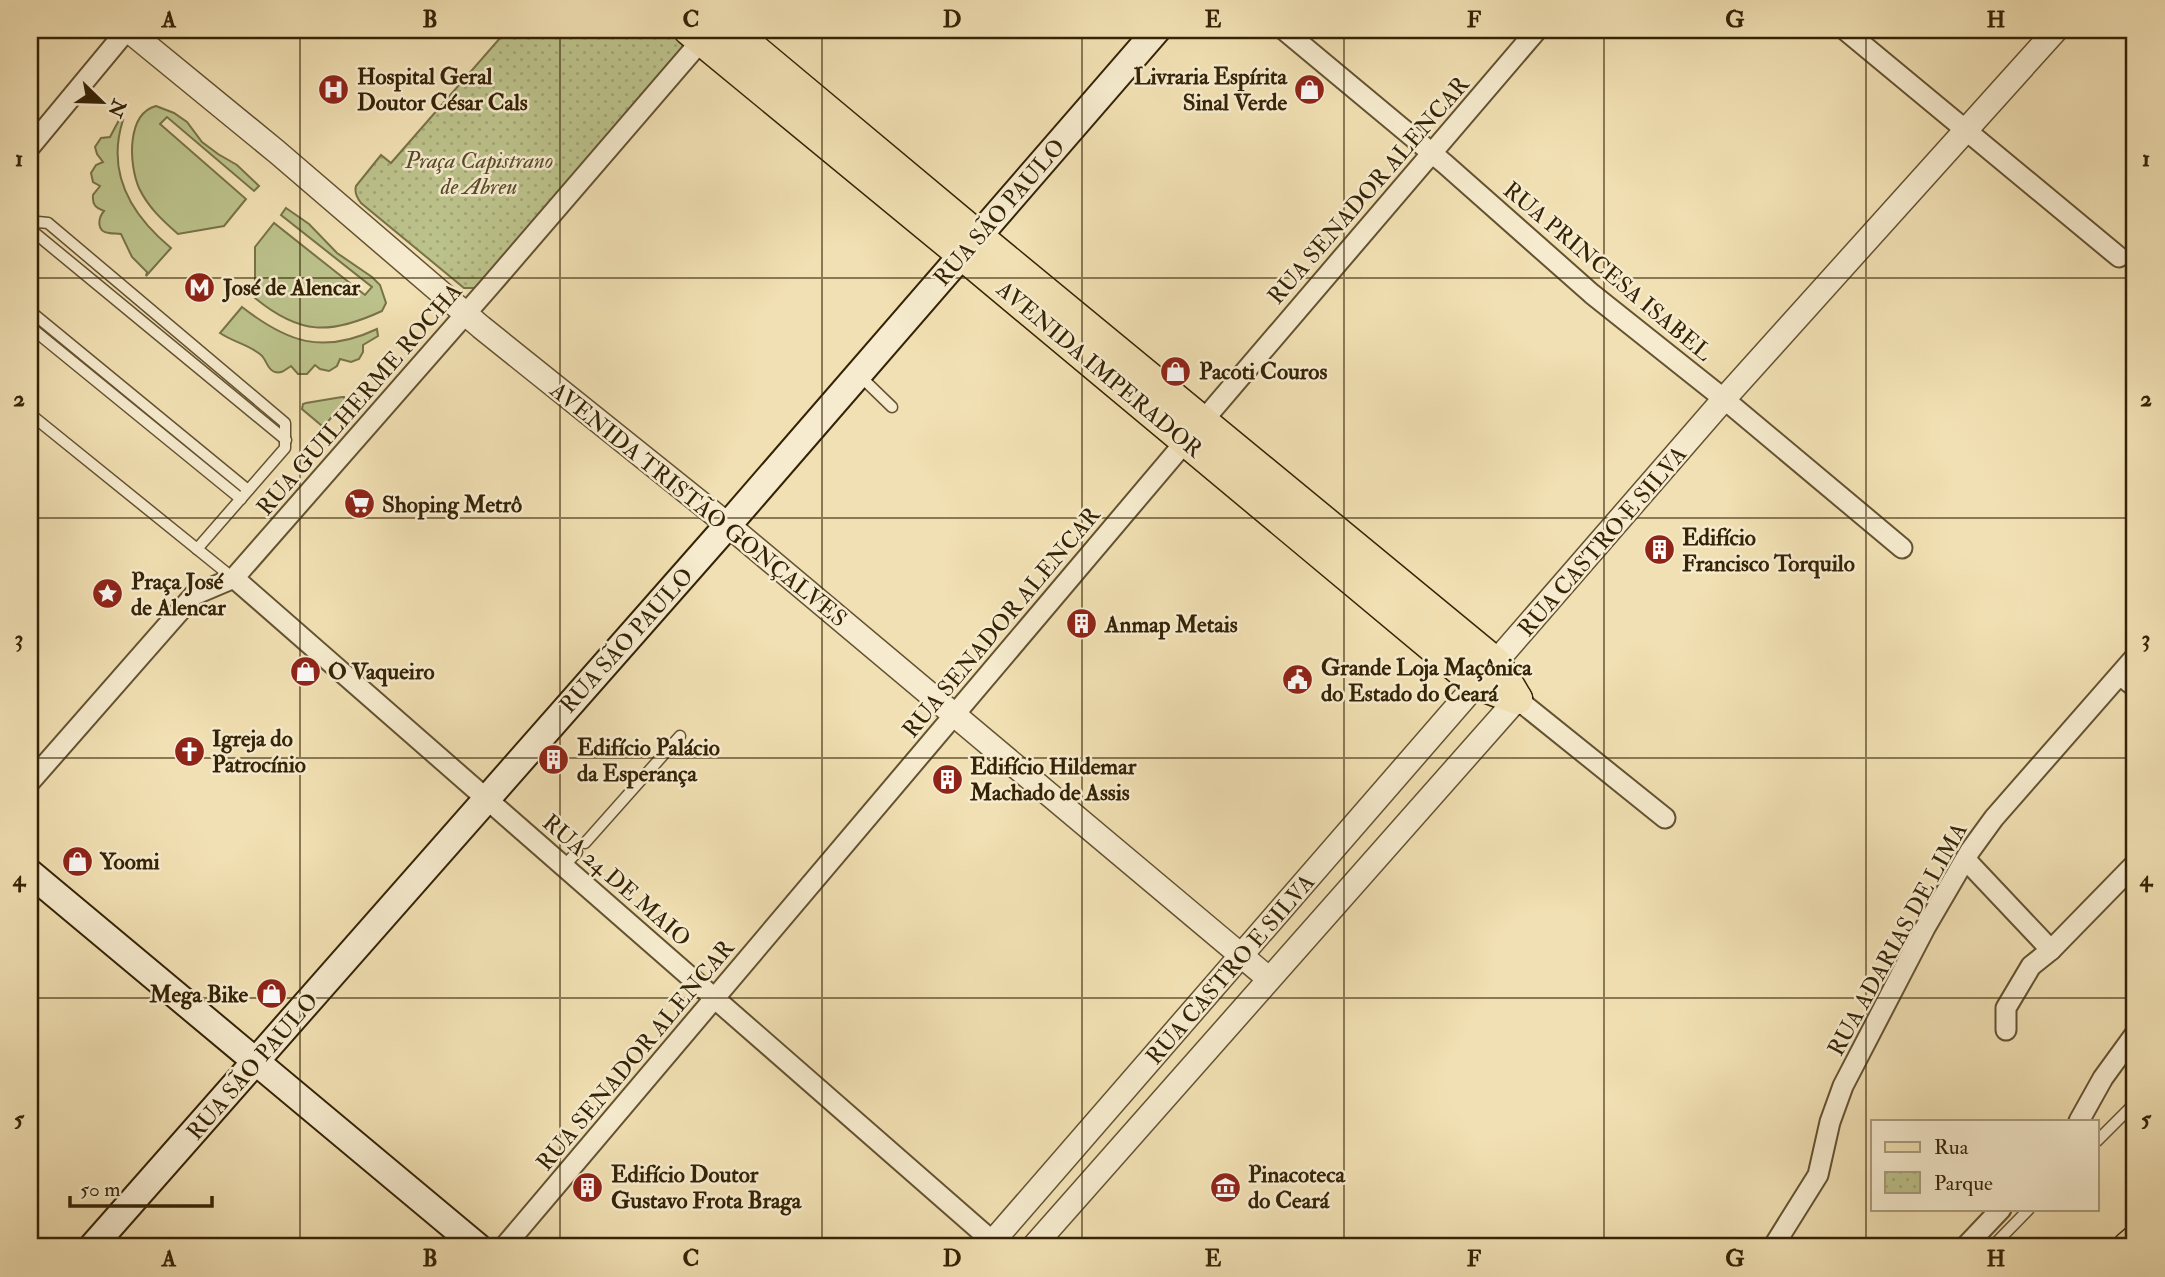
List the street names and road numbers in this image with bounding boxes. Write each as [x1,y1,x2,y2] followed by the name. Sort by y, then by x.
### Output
[1261,70,1476,310] street label: RUA SENADOR ALENCAR
[927,133,1071,292] street label: RUA SÃO PAULO
[1497,175,1718,368] street label: RUA PRINCESA ISABEL
[990,274,1209,464] street label: AVENIDA IMPERADOR
[250,277,469,522] street label: RUA GUILHERME ROCHA
[544,375,853,633] street label: AVENIDA TRISTÃO GONÇALVES
[1512,440,1693,643] street label: RUA CASTRO E SILVA
[896,501,1107,744] street label: RUA SENADOR ALENCAR
[553,562,699,719] street label: RUA SÃO PAULO
[536,808,697,953] street label: RUA 24 DE MAIO
[1821,817,1974,1061] street label: RUA ADARIAS DE LIMA
[1140,868,1321,1071] street label: RUA CASTRO E SILVA
[530,934,741,1177] street label: RUA SENADOR ALENCAR
[180,987,324,1146] street label: RUA SÃO PAULO

